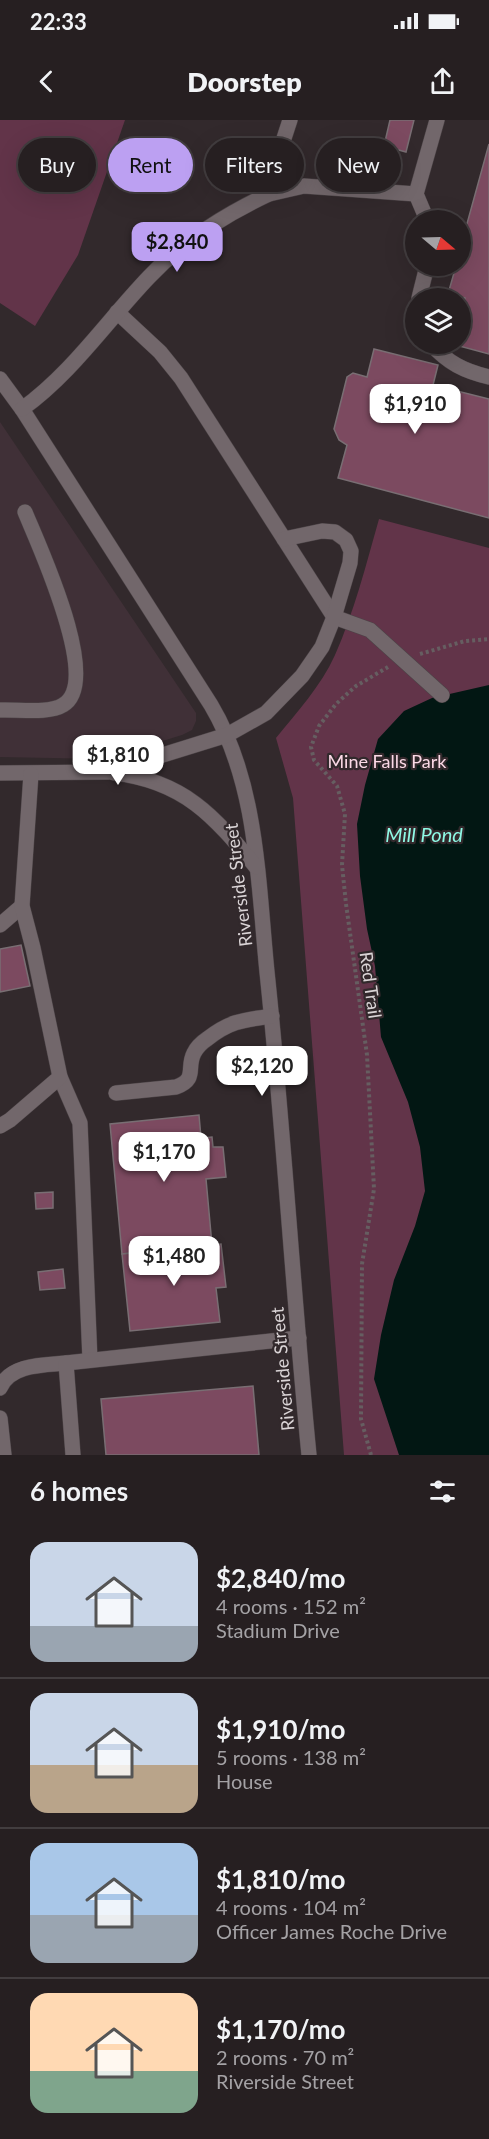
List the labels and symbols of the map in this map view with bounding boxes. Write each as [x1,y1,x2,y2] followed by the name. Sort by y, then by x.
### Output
[405,210,471,276] north arrow
[128,222,226,273] pin: $2,840
[366,384,464,435] pin: $1,910
[69,735,167,786] pin: $1,810
[328,750,447,772] park label: Mine Falls Park
[219,821,256,948] street label: Riverside Street
[385,822,463,846] water label: Mill Pond
[355,950,387,1020] street label: Red Trail
[213,1046,311,1097] pin: $2,120
[115,1132,213,1183] pin: $1,170
[125,1236,223,1287] pin: $1,480
[266,1306,298,1432] street label: Riverside Street

